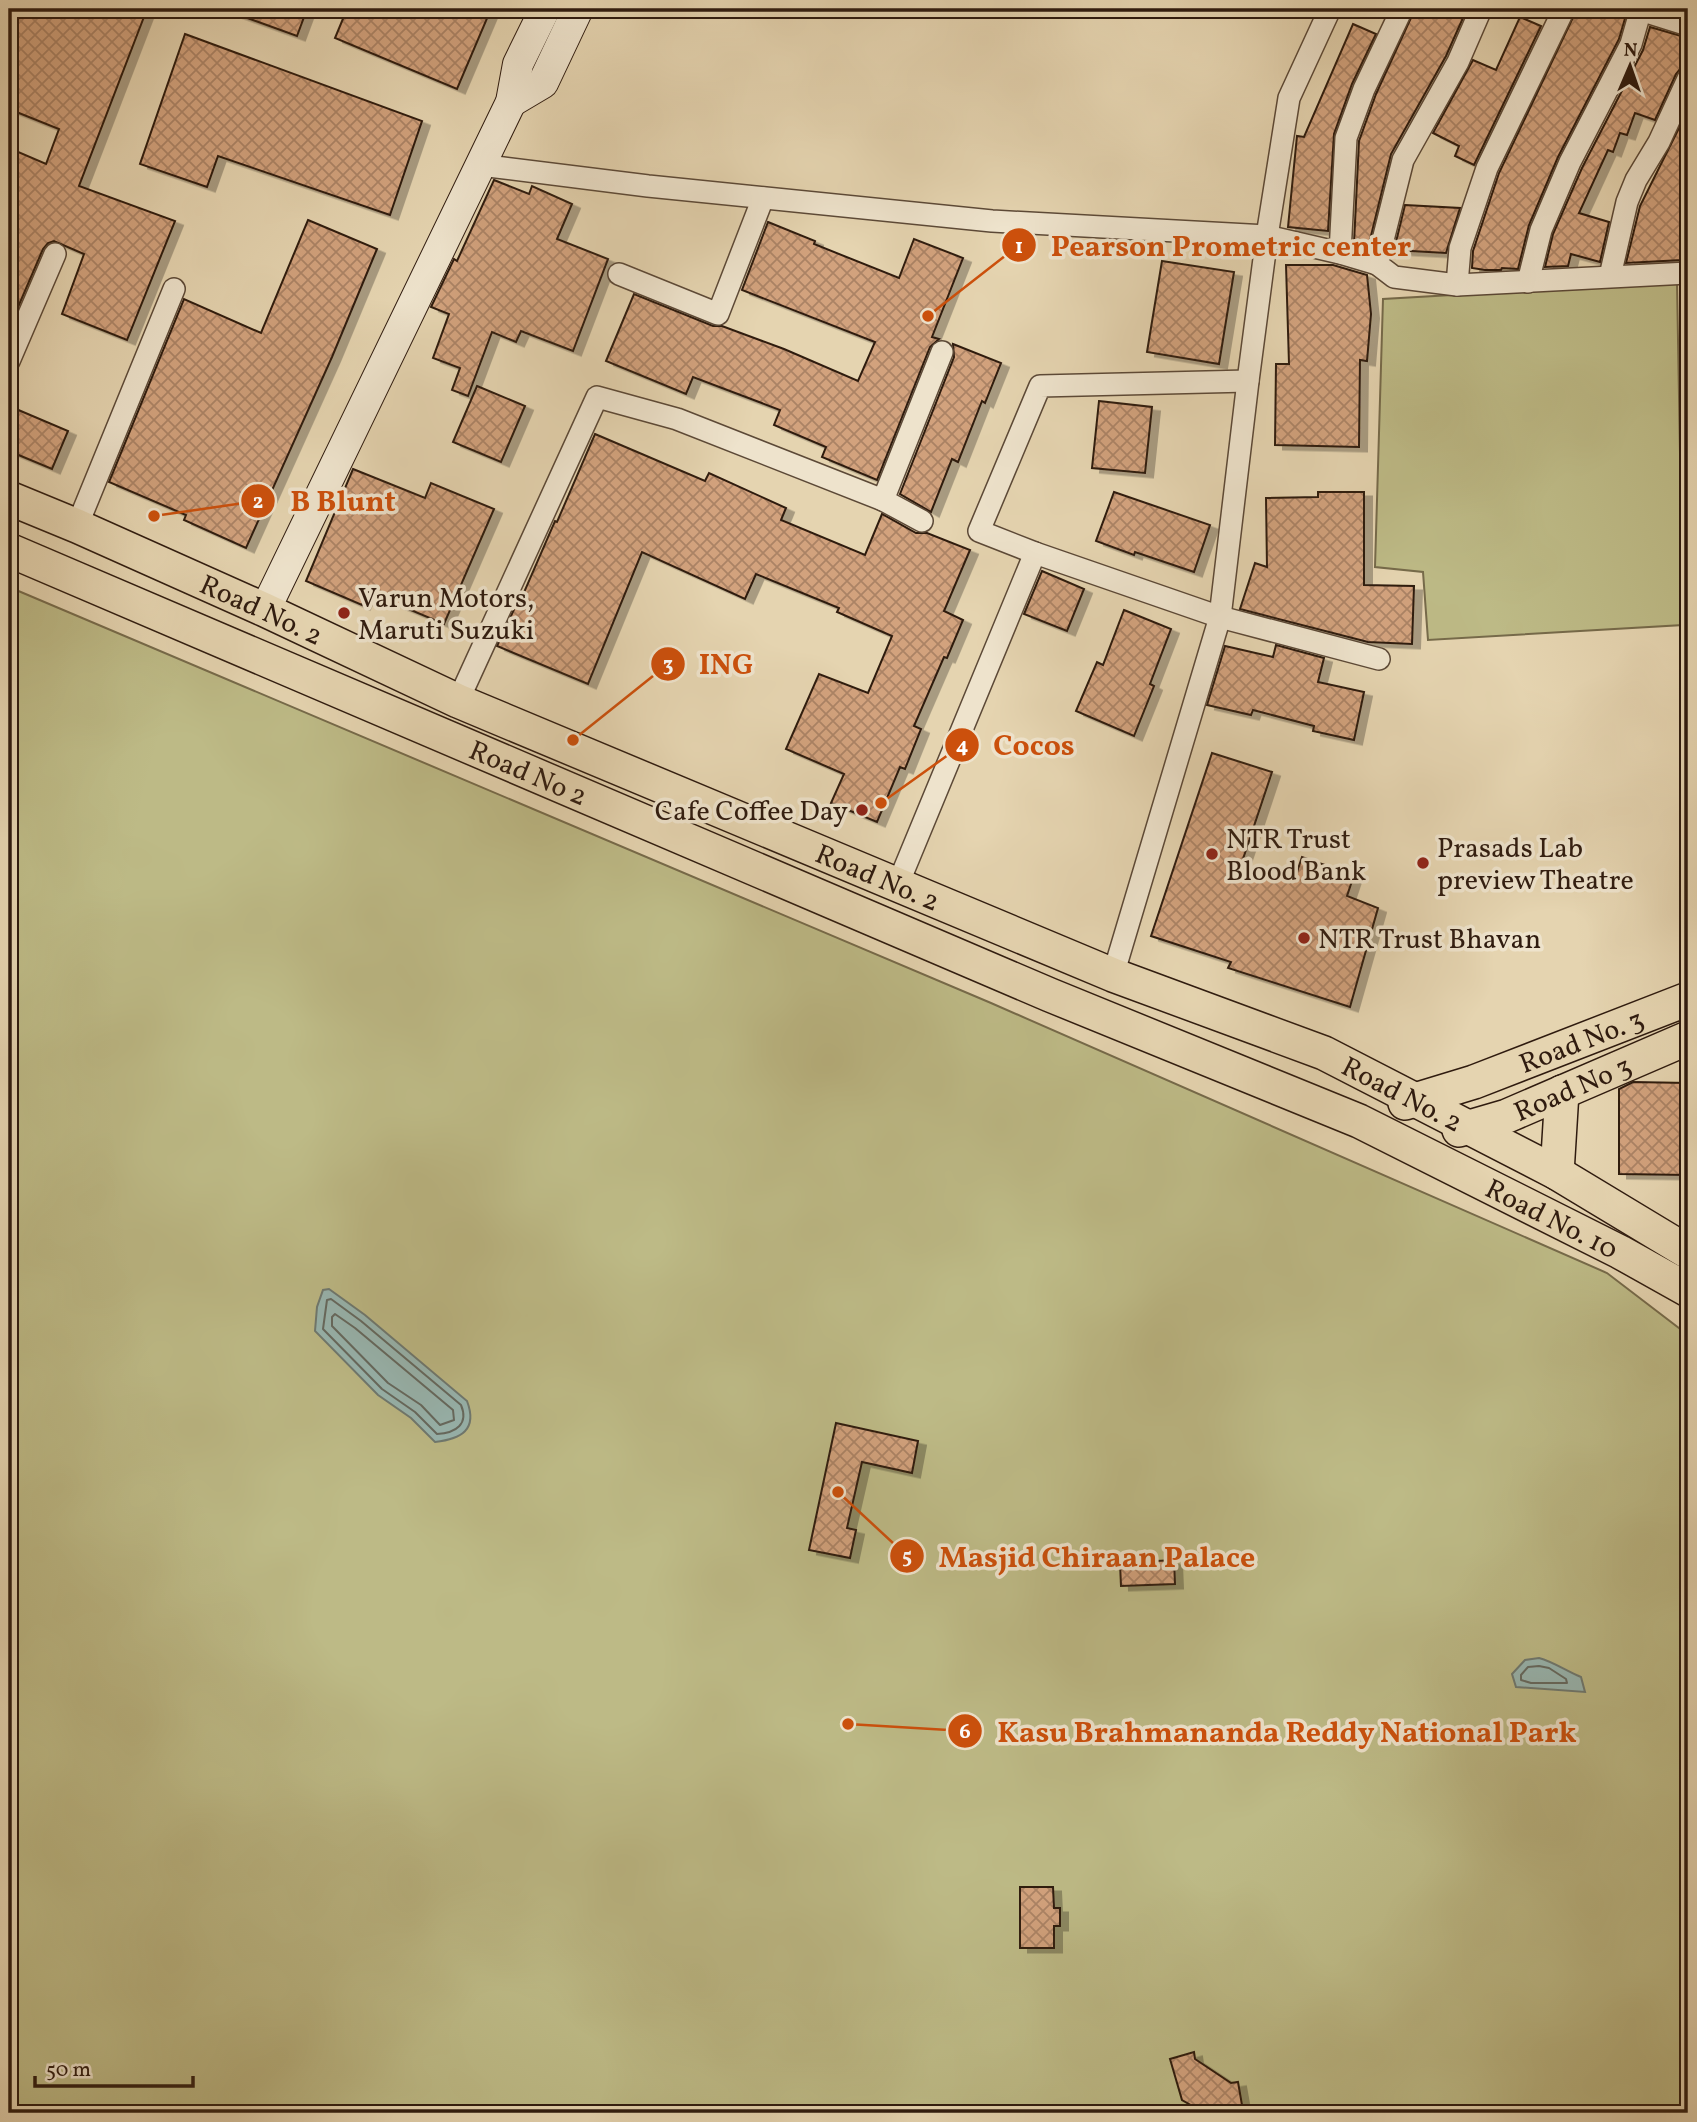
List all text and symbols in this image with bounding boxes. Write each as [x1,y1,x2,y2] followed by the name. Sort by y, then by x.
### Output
[1596,32,1666,102] north arrow
[1623,38,1638,64] text: N
[1002,220,1426,271] callout: Pearson Prometric center
[1051,227,1411,269] text: Pearson Prometric center
[1015,233,1023,262] text: 1
[241,475,409,526] callout: B Blunt
[290,482,396,524] text: B Blunt
[253,488,263,517] text: 2
[193,566,329,656] street label: Road No. 2
[358,580,534,651] place label: Varun Motors, Maruti Suzuki
[336,605,352,621] marker: Varun Motors, Maruti Suzuki
[650,638,768,689] callout: ING
[699,645,753,687] text: ING
[663,651,673,680] text: 3
[944,719,1089,770] callout: Cocos
[993,726,1075,768] text: Cocos
[462,732,593,817] street label: Road No 2
[956,732,969,761] text: 4
[655,793,848,832] place label: Cafe Coffee Day
[854,802,870,818] marker: Cafe Coffee Day
[1226,821,1366,892] place label: NTR Trust Blood Bank
[1437,830,1634,901] place label: Prasads Lab preview Theatre
[809,836,945,922] street label: Road No. 2
[1204,846,1220,862] marker: NTR Trust Blood Bank
[1415,855,1431,871] marker: Prasads Lab preview Theatre
[1318,921,1541,960] place label: NTR Trust Bhavan
[1296,930,1312,946] marker: NTR Trust Bhavan
[1514,1001,1650,1085] street label: Road No. 3
[1334,1048,1469,1143] street label: Road No. 2
[1508,1048,1638,1133] street label: Road No 3
[1478,1170,1624,1270] street label: Road No. 10
[889,1531,1269,1582] callout: Masjid Chiraan Palace
[939,1538,1255,1580] text: Masjid Chiraan Palace
[902,1543,912,1572] text: 5
[948,1706,1590,1757] callout: Kasu Brahmananda Reddy National Park
[997,1713,1577,1755] text: Kasu Brahmananda Reddy National Park
[959,1718,971,1747] text: 6
[35,2045,192,2089] scale bar
[46,2056,91,2085] text: 50 m

